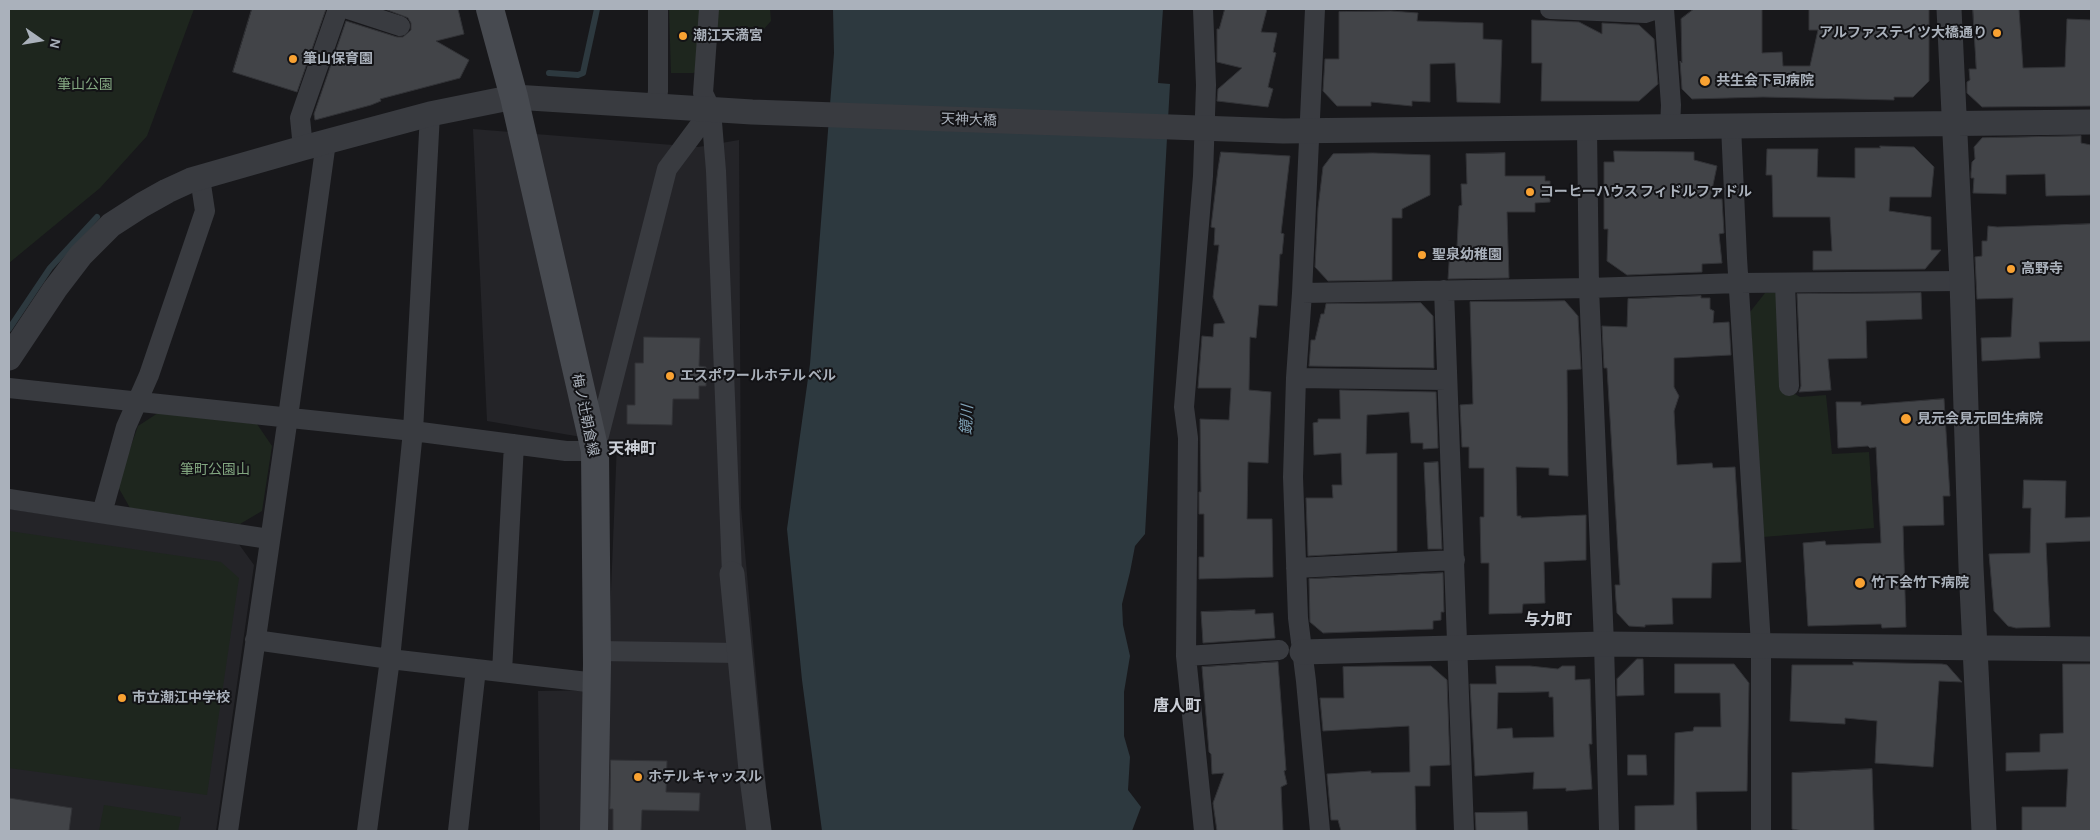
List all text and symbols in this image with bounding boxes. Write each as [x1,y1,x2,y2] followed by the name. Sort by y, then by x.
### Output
[15,15,65,65] north arrow
[1819,25,1987,41] place label: アルファステイツ大橋通り
[1991,27,2003,39] marker: アルファステイツ大橋通り
[693,28,763,44] place label: 潮江天満宮
[677,30,689,42] marker: 潮江天満宮
[47,37,63,50] text: N
[303,51,373,67] place label: 筆山保育園
[287,53,299,65] marker: 筆山保育園
[1716,73,1814,89] place label: 共生会下司病院
[1698,74,1712,88] marker: 共生会下司病院
[57,77,113,93] park label: 筆山公園
[941,111,997,129] street label: 天神大橋
[1540,184,1752,200] place label: コーヒーハウス フィドルファドル
[1524,186,1536,198] marker: コーヒーハウス フィドルファドル
[1432,247,1502,263] place label: 聖泉幼稚園
[1416,249,1428,261] marker: 聖泉幼稚園
[2021,261,2063,277] place label: 高野寺
[2005,263,2017,275] marker: 高野寺
[680,368,836,384] place label: エスポワールホテル ベル
[664,370,676,382] marker: エスポワールホテル ベル
[568,372,602,458] street label: 梅ノ辻朝倉線
[957,405,977,435] water label: 鏡川
[1917,411,2043,427] place label: 見元会見元回生病院
[1899,412,1913,426] marker: 見元会見元回生病院
[608,439,656,459] district label: 天神町
[180,462,250,478] park label: 筆町公園山
[1871,575,1969,591] place label: 竹下会竹下病院
[1853,576,1867,590] marker: 竹下会竹下病院
[1524,610,1572,630] district label: 与力町
[132,690,230,706] place label: 市立潮江中学校
[116,692,128,704] marker: 市立潮江中学校
[1153,696,1201,716] district label: 唐人町
[648,769,762,785] place label: ホテル キャッスル
[632,771,644,783] marker: ホテル キャッスル

